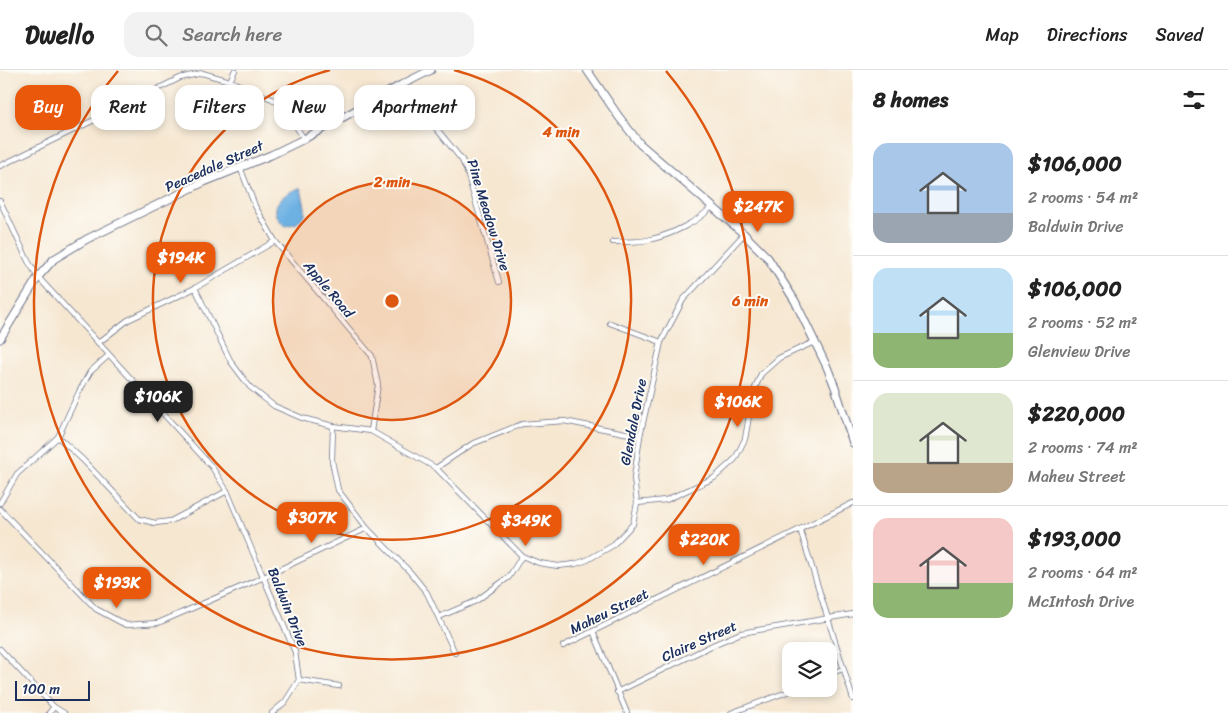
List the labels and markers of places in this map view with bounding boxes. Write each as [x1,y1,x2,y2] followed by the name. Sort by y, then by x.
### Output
[723,190,793,233] pin: $247K
[146,242,216,284] pin: $194K
[383,292,401,310] centre of rings
[123,380,193,423] pin: $106K
[703,386,773,428] pin: $106K
[277,502,347,544] pin: $307K
[491,504,561,547] pin: $349K
[669,524,739,566] pin: $220K
[82,566,152,609] pin: $193K

